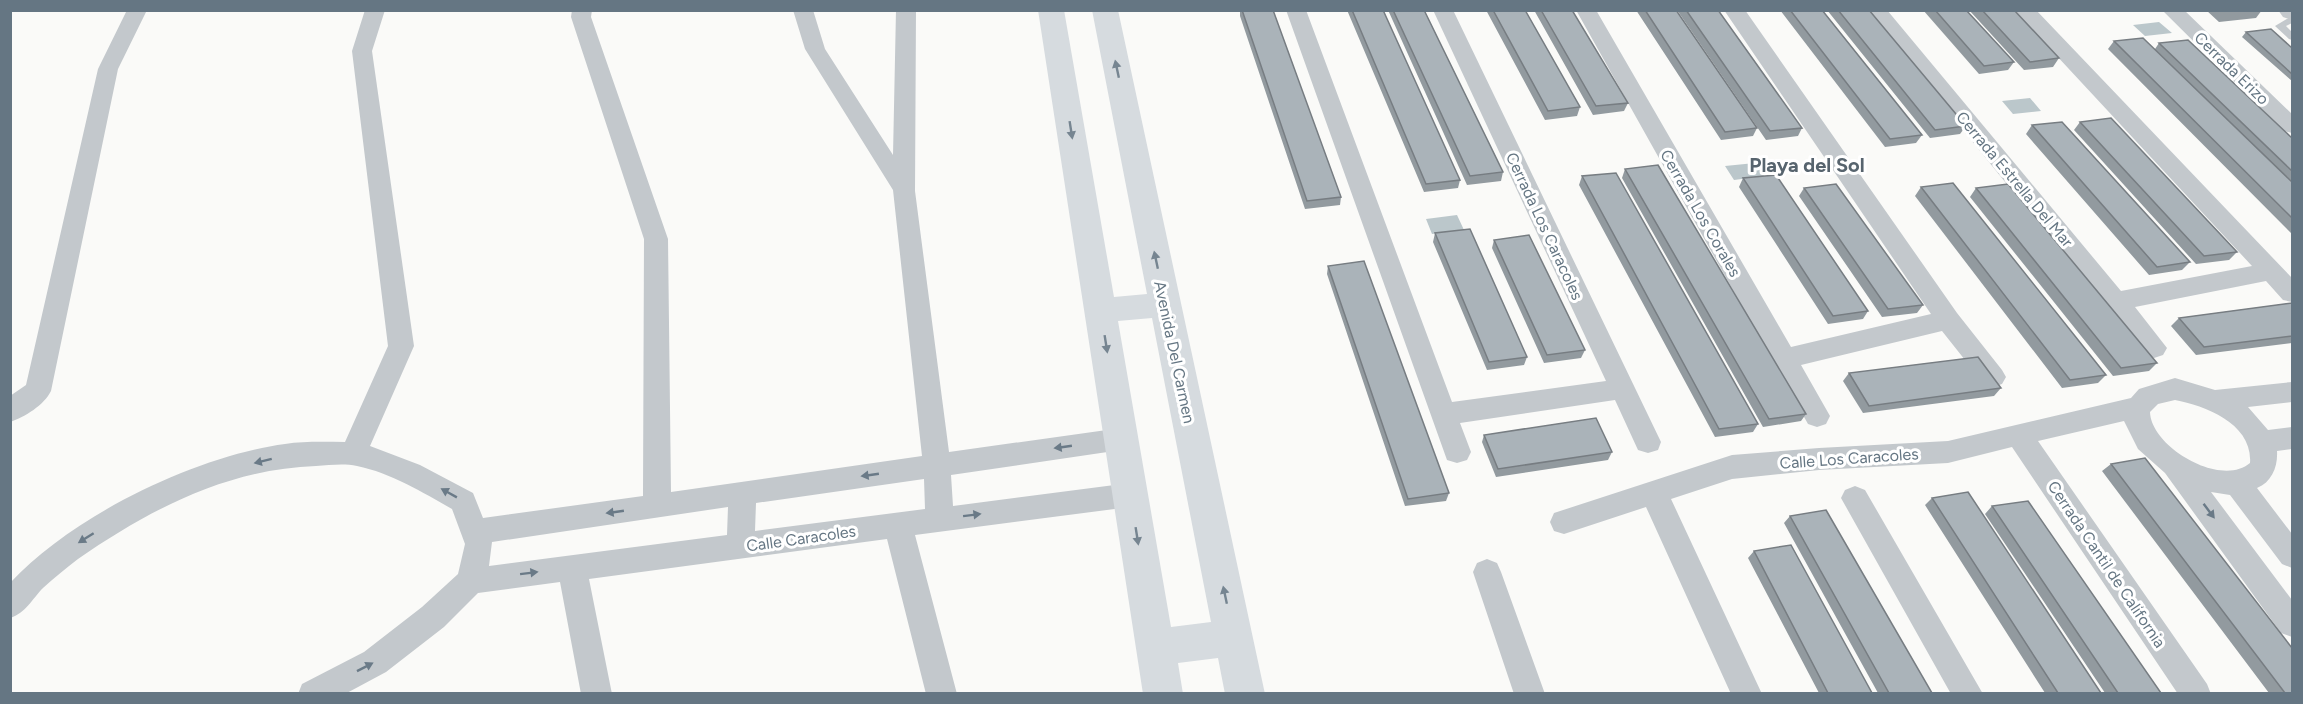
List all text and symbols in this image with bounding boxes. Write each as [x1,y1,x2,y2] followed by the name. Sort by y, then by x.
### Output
[2190,28,2273,109] street label: Cerrada Erizo
[1112,59,1121,78] one-way arrow
[1952,108,2077,251] street label: Cerrada Estrella Del Mar
[1066,121,1075,140] one-way arrow
[1656,146,1745,280] street label: Cerrada Los Corales
[1502,149,1587,303] street label: Cerrada Los Caracoles
[1749,153,1865,177] district label: Playa del Sol
[1151,250,1160,269] one-way arrow
[1150,279,1199,425] street label: Avenida Del Carmen
[1101,334,1110,353] one-way arrow
[1054,443,1073,452] one-way arrow
[1779,444,1919,473] street label: Calle Los Caracoles
[254,456,272,466] one-way arrow
[861,470,880,479] one-way arrow
[2044,477,2170,651] street label: Cerrada Cantil de California
[440,488,457,498] one-way arrow
[2202,504,2214,519] one-way arrow
[605,507,624,516] one-way arrow
[963,511,982,520] one-way arrow
[745,521,857,556] street label: Calle Caracoles
[1133,527,1142,546] one-way arrow
[78,533,94,544] one-way arrow
[519,569,538,578] one-way arrow
[1220,585,1229,604] one-way arrow
[356,662,373,672] one-way arrow

